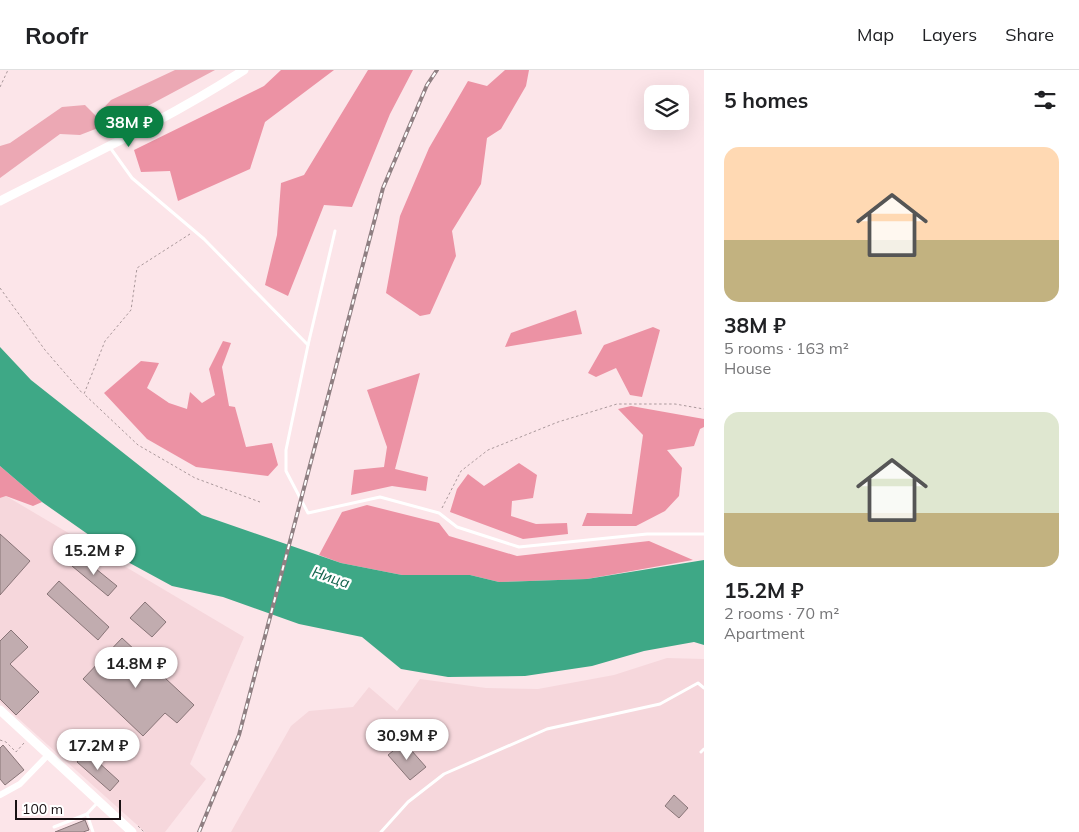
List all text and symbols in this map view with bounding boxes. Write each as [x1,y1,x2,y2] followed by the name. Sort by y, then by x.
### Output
[25,20,88,50] text: Roofr
[857,23,894,46] text: Map
[922,23,977,46] text: Layers
[1005,23,1054,46] text: Share
[644,85,689,130] map controls
[644,85,689,130] button: layers
[1031,86,1059,114] icon: filters
[724,87,808,113] text: 5 homes
[94,106,164,148] pin: 38M ₽
[105,112,153,132] text: 38M ₽
[847,180,937,270] icon: home
[724,312,786,338] text: 38M ₽
[724,338,849,358] text: 5 rooms · 163 m²
[724,358,771,378] text: House
[847,445,937,535] icon: home
[48,534,140,576] pin: 15.2M ₽
[64,540,124,560] text: 15.2M ₽
[310,562,352,592] water label: Ница
[724,577,804,603] text: 15.2M ₽
[724,603,839,623] text: 2 rooms · 70 m²
[724,623,805,643] text: Apartment
[90,646,182,689] pin: 14.8M ₽
[106,653,166,673] text: 14.8M ₽
[361,718,453,761] pin: 30.9M ₽
[377,725,437,745] text: 30.9M ₽
[52,728,144,771] pin: 17.2M ₽
[68,735,128,755] text: 17.2M ₽
[15,797,121,820] scale bar
[22,800,63,818] text: 100 m

